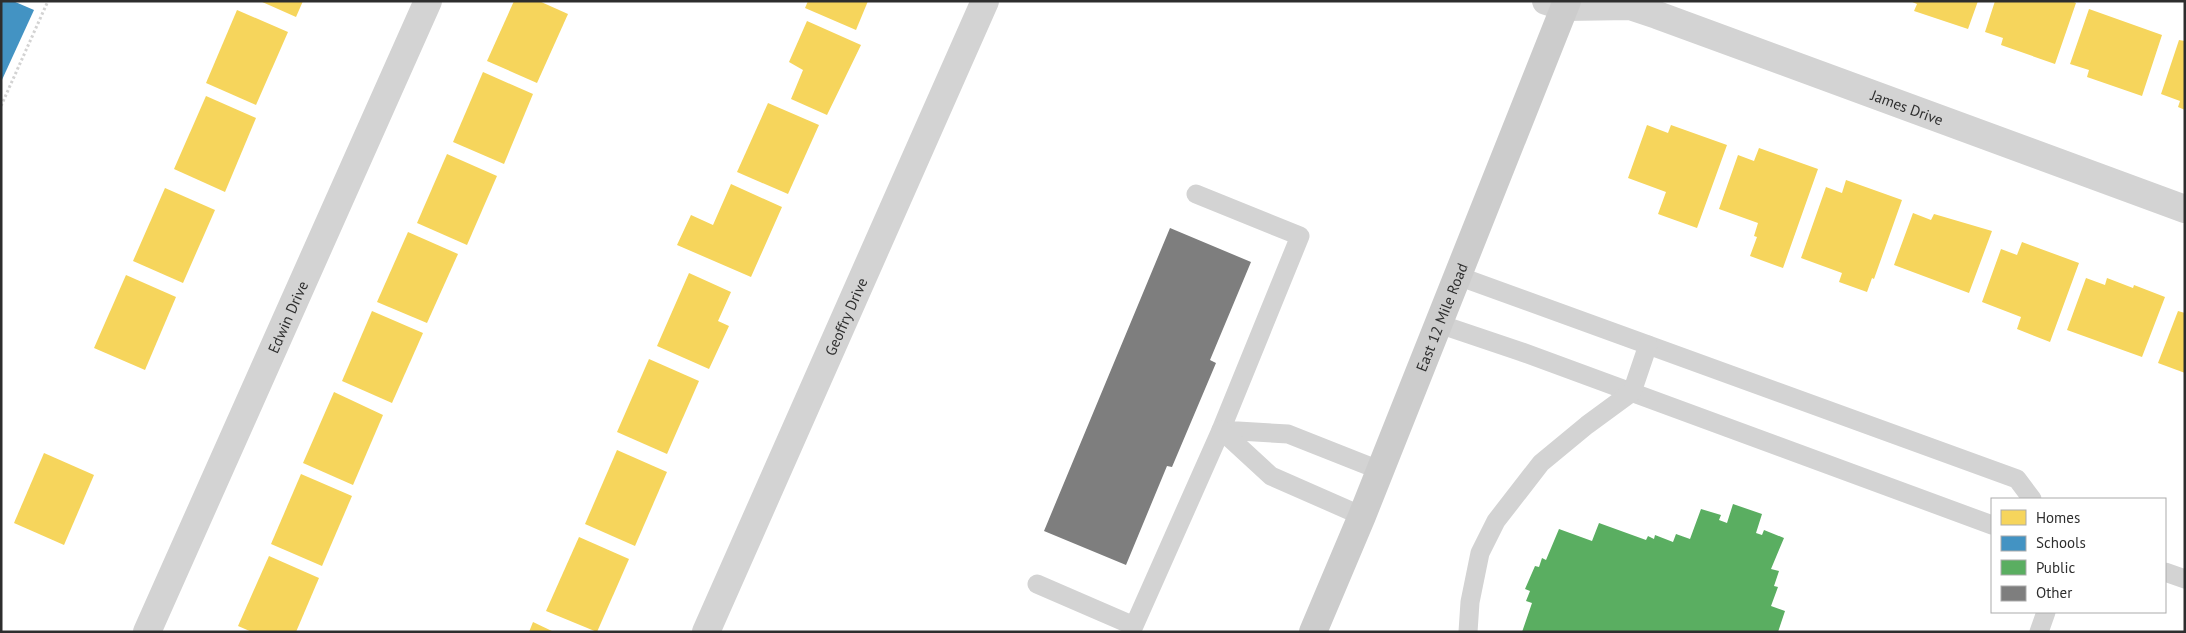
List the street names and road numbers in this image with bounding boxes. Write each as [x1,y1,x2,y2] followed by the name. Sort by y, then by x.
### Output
[1868,85,1946,129] street label: James Drive
[1411,260,1471,374] street label: East 12 Mile Road
[820,275,871,358] street label: Geoffry Drive
[263,278,312,356] street label: Edwin Drive

